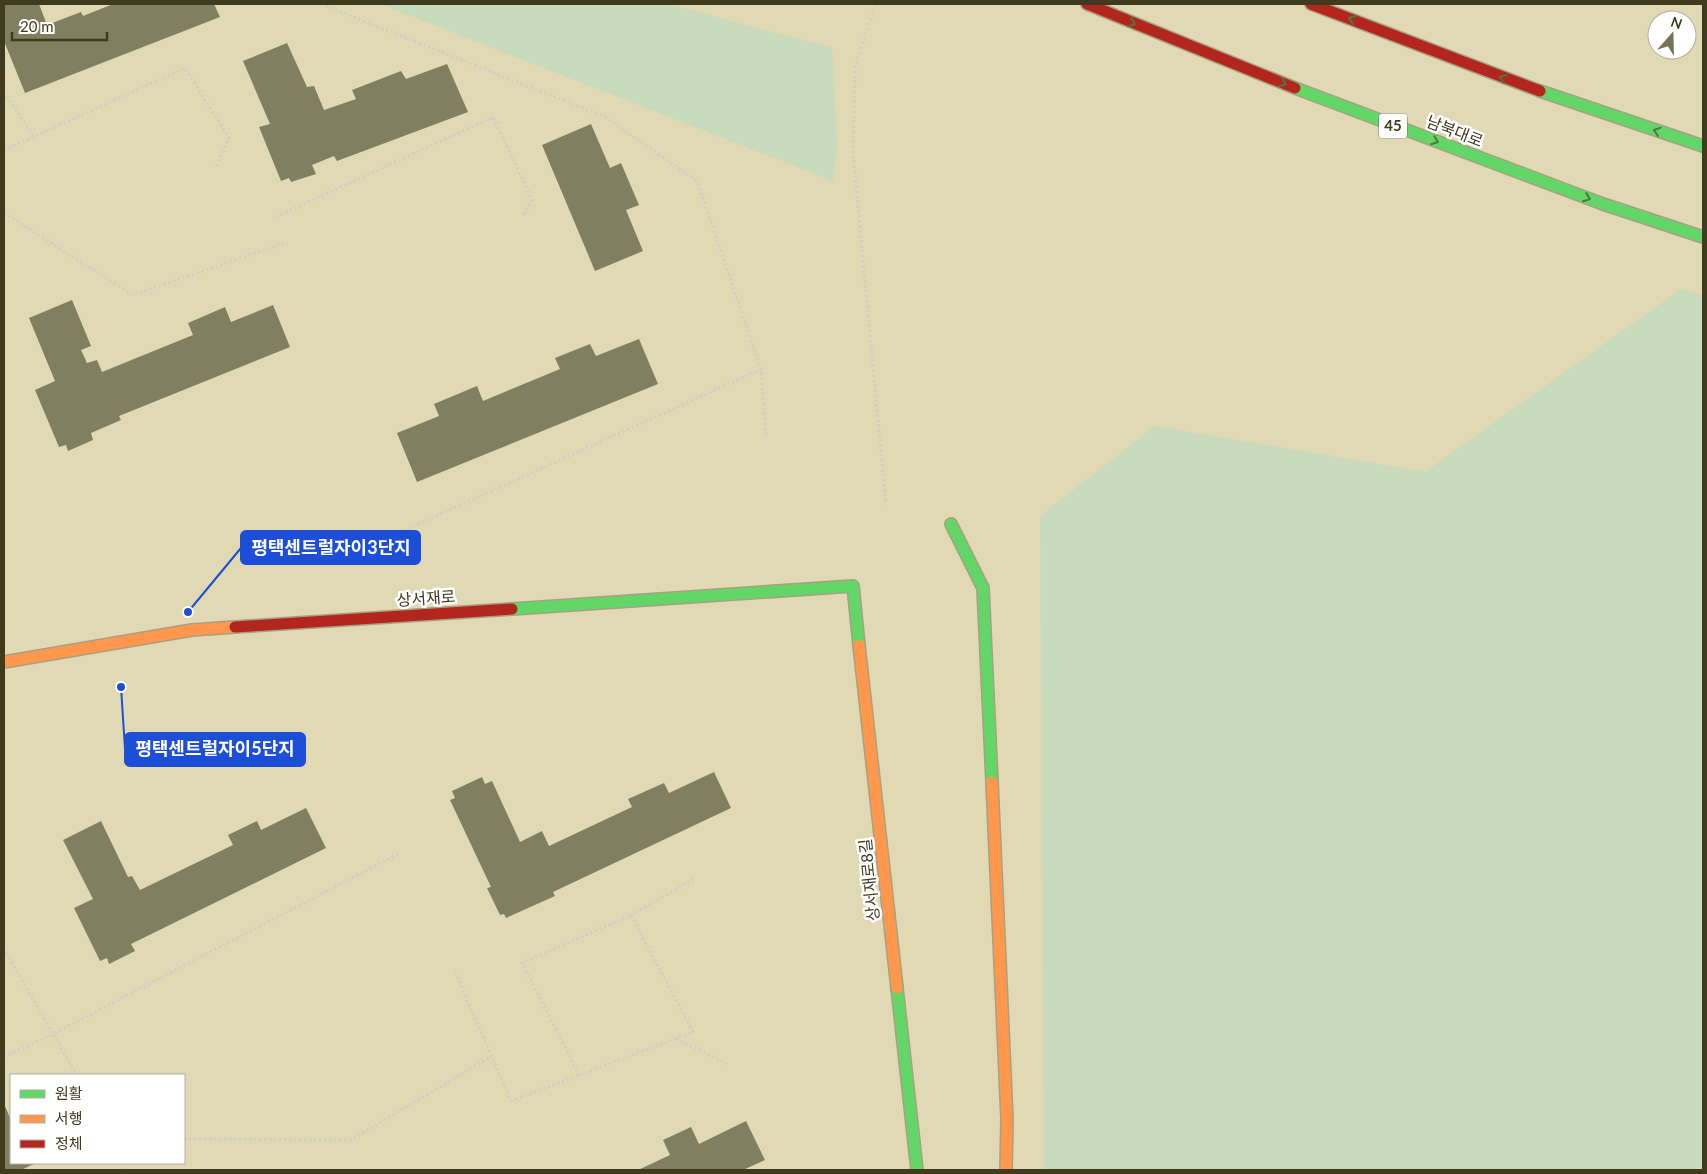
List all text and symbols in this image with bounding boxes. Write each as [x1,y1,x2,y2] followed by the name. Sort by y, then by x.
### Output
[12,10,108,42] scale bar
[1647,10,1697,60] north arrow
[1669,12,1685,32] text: N
[1348,15,1357,26] one-way arrow
[20,17,54,35] text: 20 m
[1128,17,1136,27] one-way arrow
[1500,74,1508,84] one-way arrow
[1278,77,1287,87] one-way arrow
[1424,111,1486,150] street label: 남북대로
[1379,114,1407,138] road number: 45
[1653,127,1662,137] one-way arrow
[1430,135,1439,145] one-way arrow
[1582,192,1591,202] one-way arrow
[241,531,420,564] callout: 평택센트럴자이3단지
[251,536,411,558] text: 평택센트럴자이3단지
[396,586,456,609] street label: 상서재로
[125,733,305,766] callout: 평택센트럴자이5단지
[135,737,295,759] text: 평택센트럴자이5단지
[855,838,882,922] street label: 상서재로8길
[10,1074,185,1164] legend
[55,1084,83,1102] text: 원활
[55,1109,83,1127] text: 서행
[55,1134,83,1152] text: 정체

